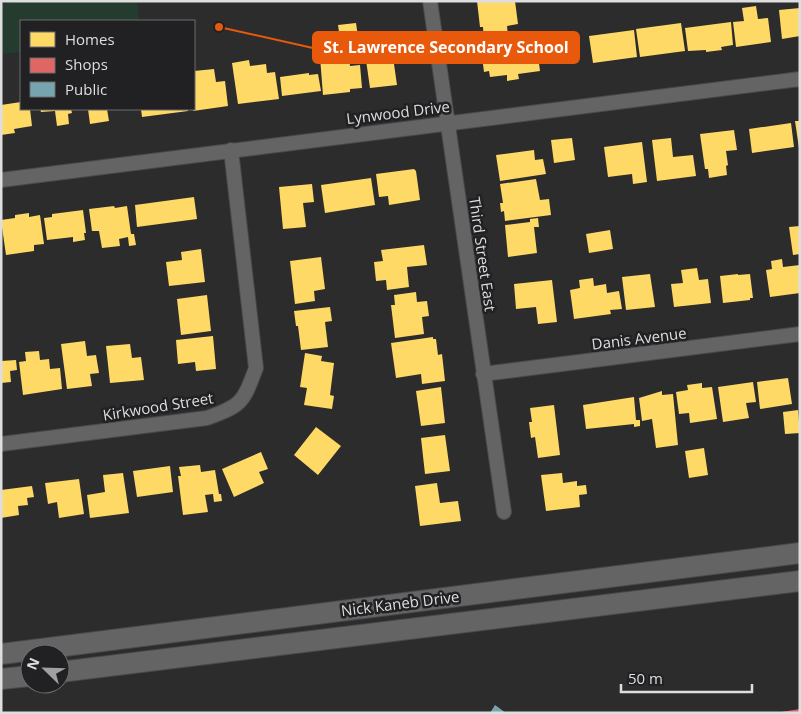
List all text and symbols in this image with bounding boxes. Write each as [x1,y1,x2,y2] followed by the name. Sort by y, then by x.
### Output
[20,20,195,110] legend
[65,29,115,49] text: Homes
[313,32,579,63] callout: St. Lawrence Secondary School
[323,36,569,58] text: St. Lawrence Secondary School
[65,54,108,74] text: Shops
[65,79,107,99] text: Public
[345,96,451,128] street label: Lynwood Drive
[465,195,501,313] street label: Third Street East
[590,322,688,354] street label: Danis Avenue
[101,387,215,425] street label: Kirkwood Street
[340,586,460,620] street label: Nick Kaneb Drive
[20,644,70,694] north arrow
[22,655,44,673] text: N
[621,662,752,694] scale bar
[628,668,663,688] text: 50 m

